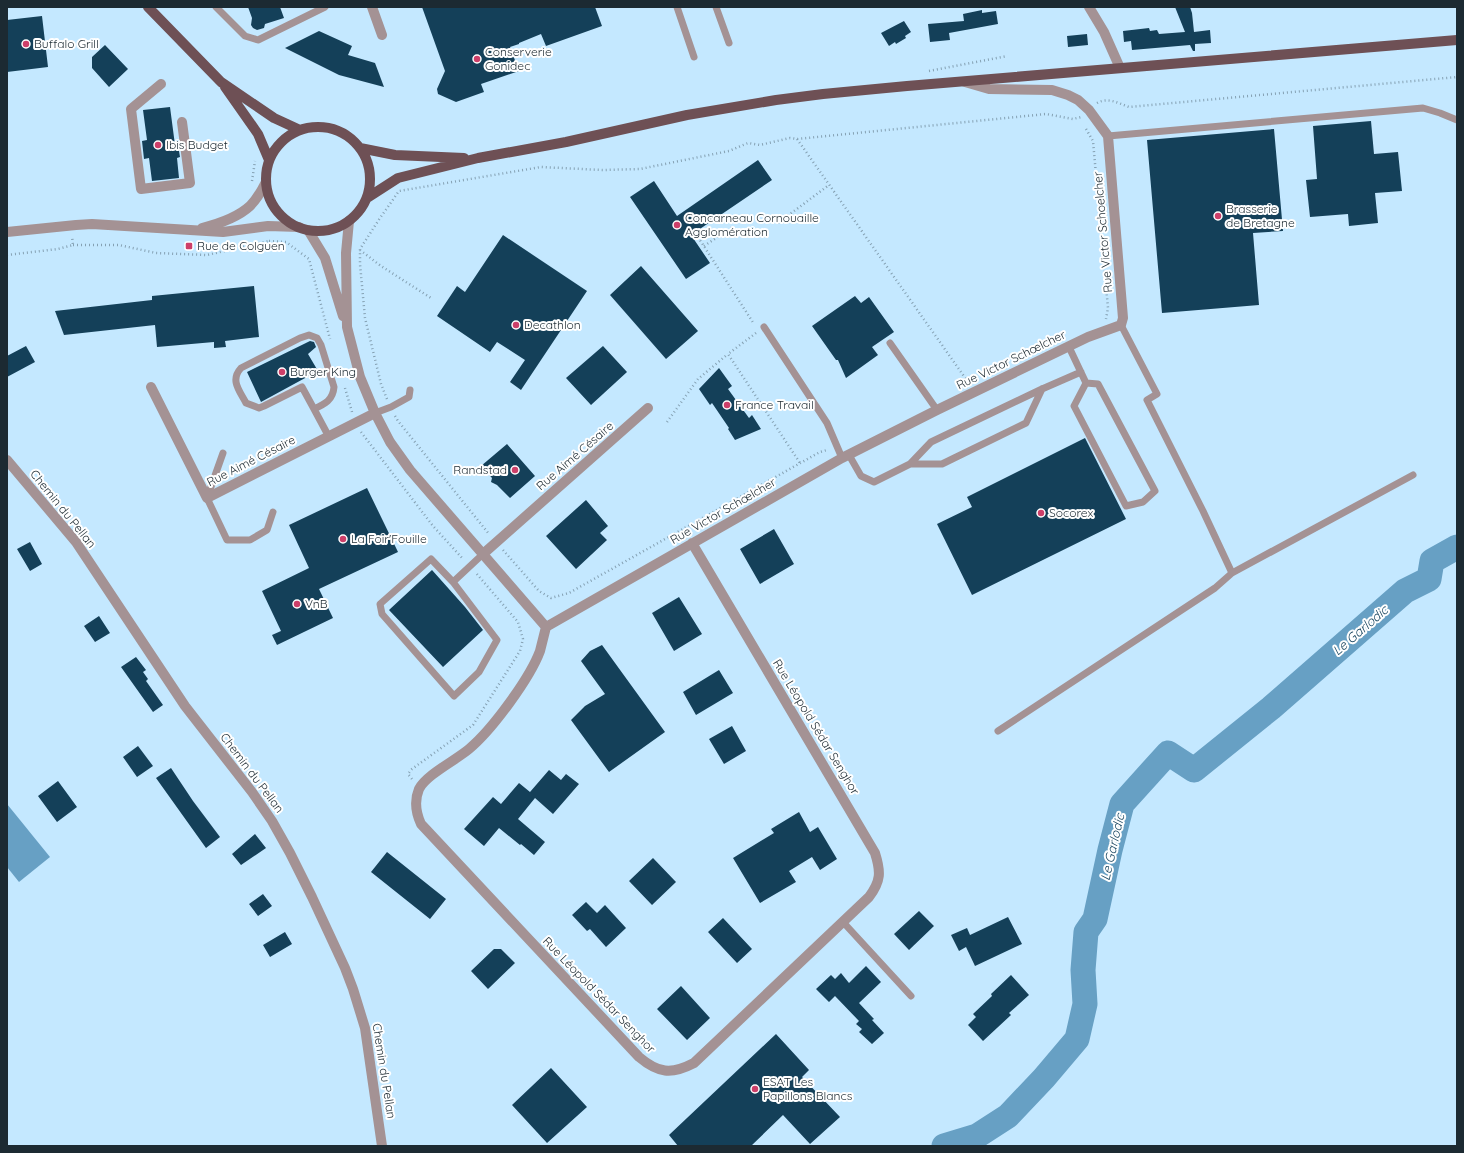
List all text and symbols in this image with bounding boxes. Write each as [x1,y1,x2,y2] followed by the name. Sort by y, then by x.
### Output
[34,36,99,51] place label: Buffalo Grill
[21,39,31,49] marker: Buffalo Grill
[485,44,552,73] place label: Conserverie Gonidec
[472,54,482,64] marker: Conserverie Gonidec
[166,137,228,152] place label: Ibis Budget
[153,140,163,150] marker: Ibis Budget
[1090,170,1115,293] street label: Rue Victor Schoelcher
[1226,201,1295,230] place label: Brasserie de Bretagne
[685,210,819,239] place label: Concarneau Cornouaille Agglomération
[1213,211,1223,221] marker: Brasserie de Bretagne
[672,220,682,230] marker: Concarneau Cornouaille Agglomération
[197,238,285,253] place label: Rue de Colguen
[184,241,194,251] marker: Rue de Colguen
[524,317,581,332] place label: Decathlon
[511,320,521,330] marker: Decathlon
[954,326,1068,393] street label: Rue Victor Schœlcher
[290,364,356,379] place label: Burger King
[277,367,287,377] marker: Burger King
[735,397,814,412] place label: France Travail
[722,400,732,410] marker: France Travail
[533,418,617,493] street label: Rue Aimé Césaire
[204,432,298,489] street label: Rue Aimé Césaire
[453,462,507,477] place label: Randstad
[510,465,520,475] marker: Randstad
[27,467,100,551] street label: Chemin du Pellan
[667,474,779,547] street label: Rue Victor Schœlcher
[1049,505,1094,520] place label: Socorex
[1036,508,1046,518] marker: Socorex
[351,531,427,546] place label: La Foir'Fouille
[338,534,348,544] marker: La Foir'Fouille
[305,596,328,611] place label: VnB
[292,599,302,609] marker: VnB
[1329,601,1392,658] water label: Le Garlodic
[770,656,863,798] street label: Rue Léopold Sédar Senghor
[217,730,287,816] street label: Chemin du Pellan
[1097,811,1128,882] water label: Le Garlodic
[540,934,659,1056] street label: Rue Léopold Sédar Senghor
[370,1022,399,1120] street label: Chemin du Pellan
[763,1074,853,1103] place label: ESAT Les Papillons Blancs
[750,1084,760,1094] marker: ESAT Les Papillons Blancs

